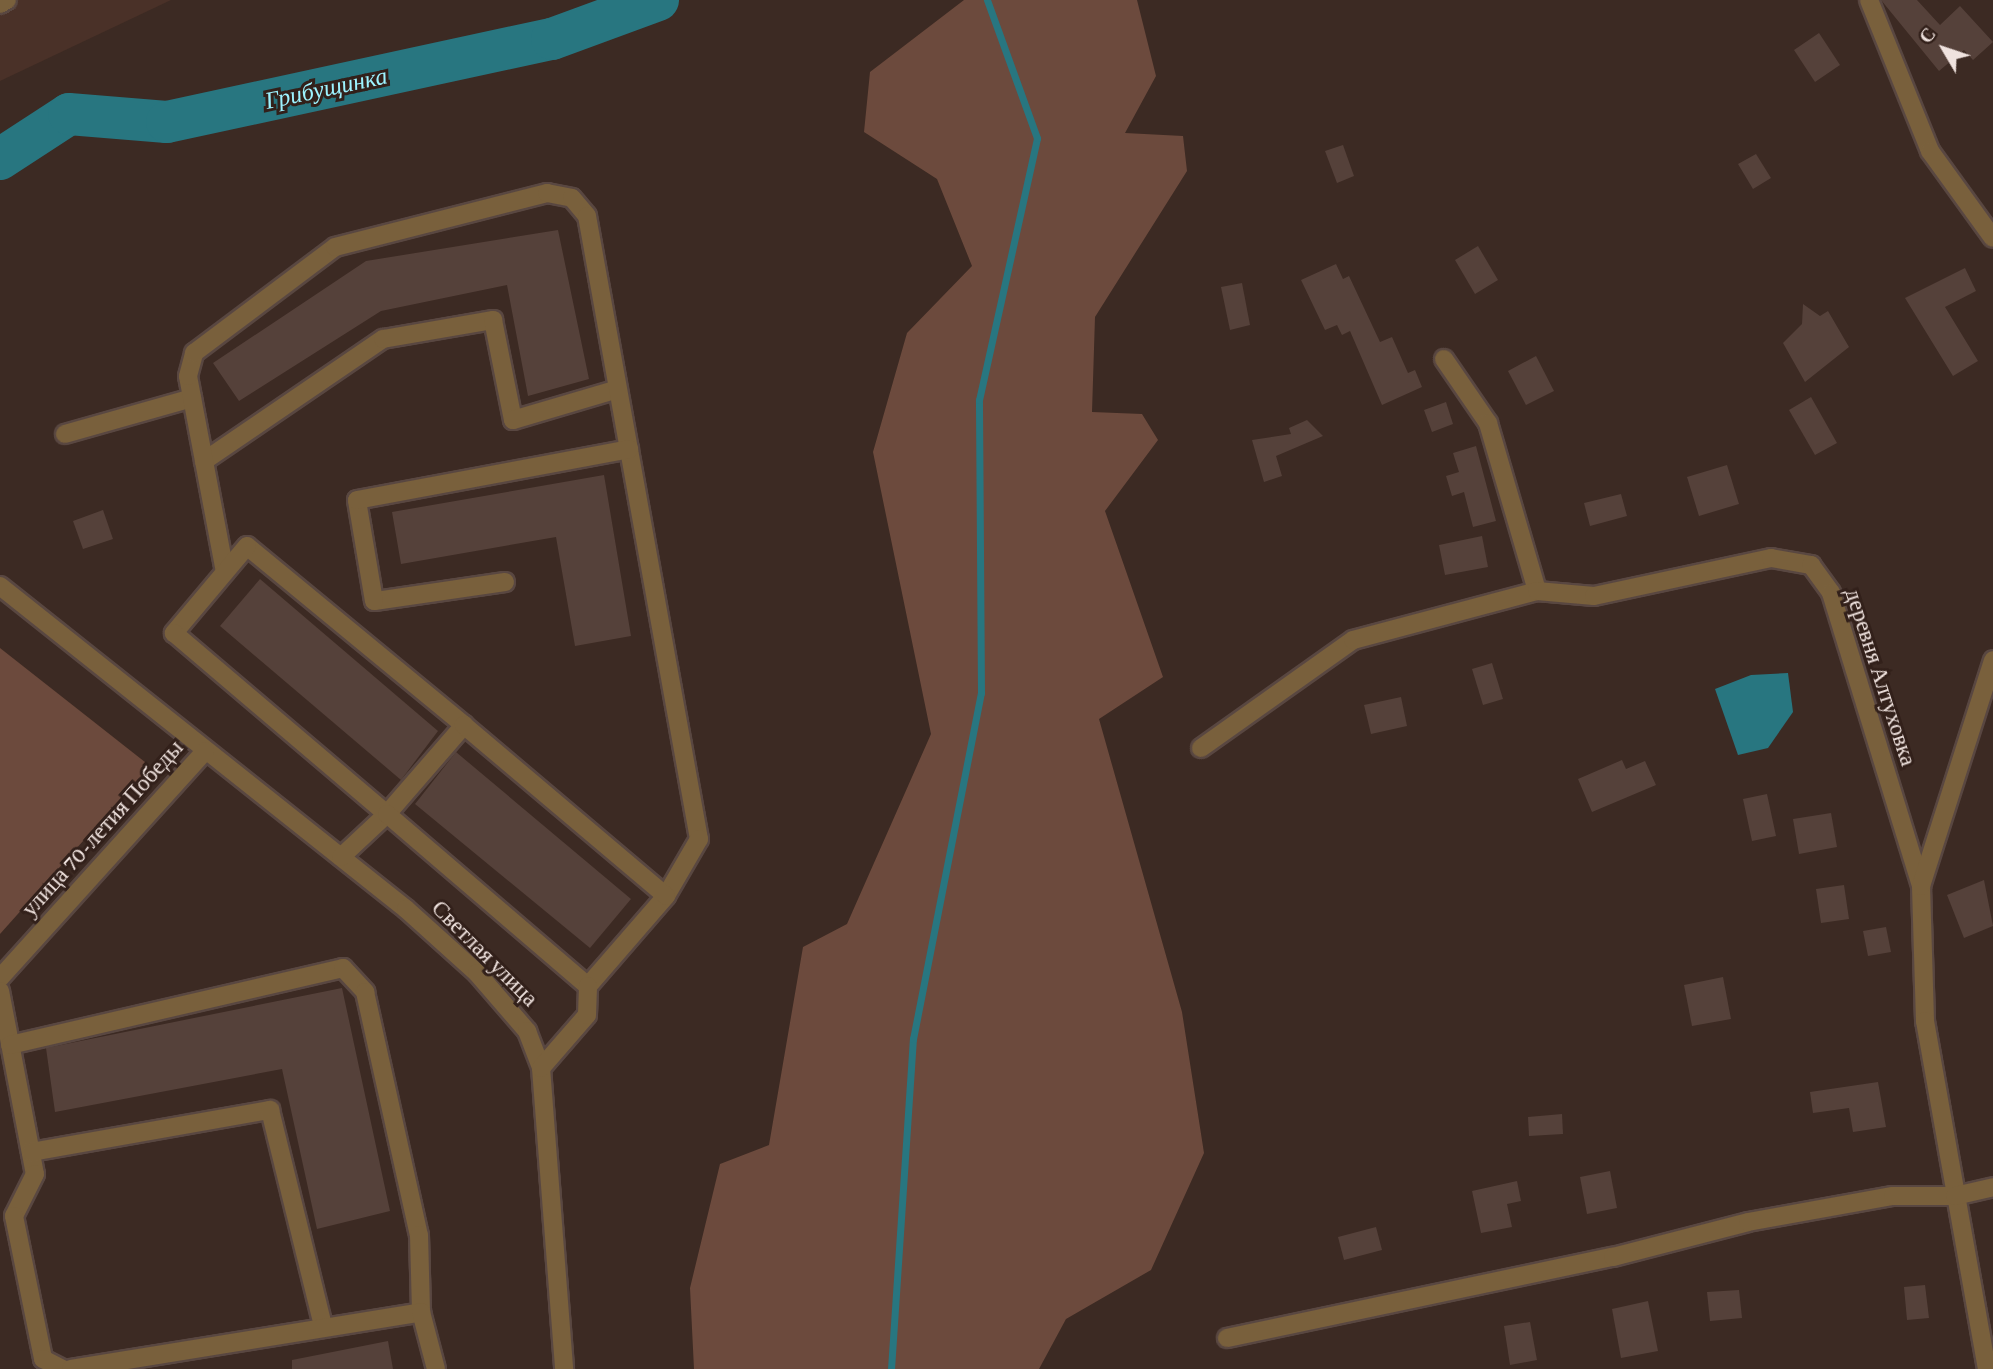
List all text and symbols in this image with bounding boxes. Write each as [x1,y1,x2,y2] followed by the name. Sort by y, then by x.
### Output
[1909,14,1979,84] north arrow
[1915,24,1940,47] text: С
[262,61,390,115] water label: Грибущинка
[1839,585,1923,769] street label: деревня Алтуховка
[15,734,189,922] street label: улица 70-летия Победы
[426,894,544,1012] street label: Светлая улица

